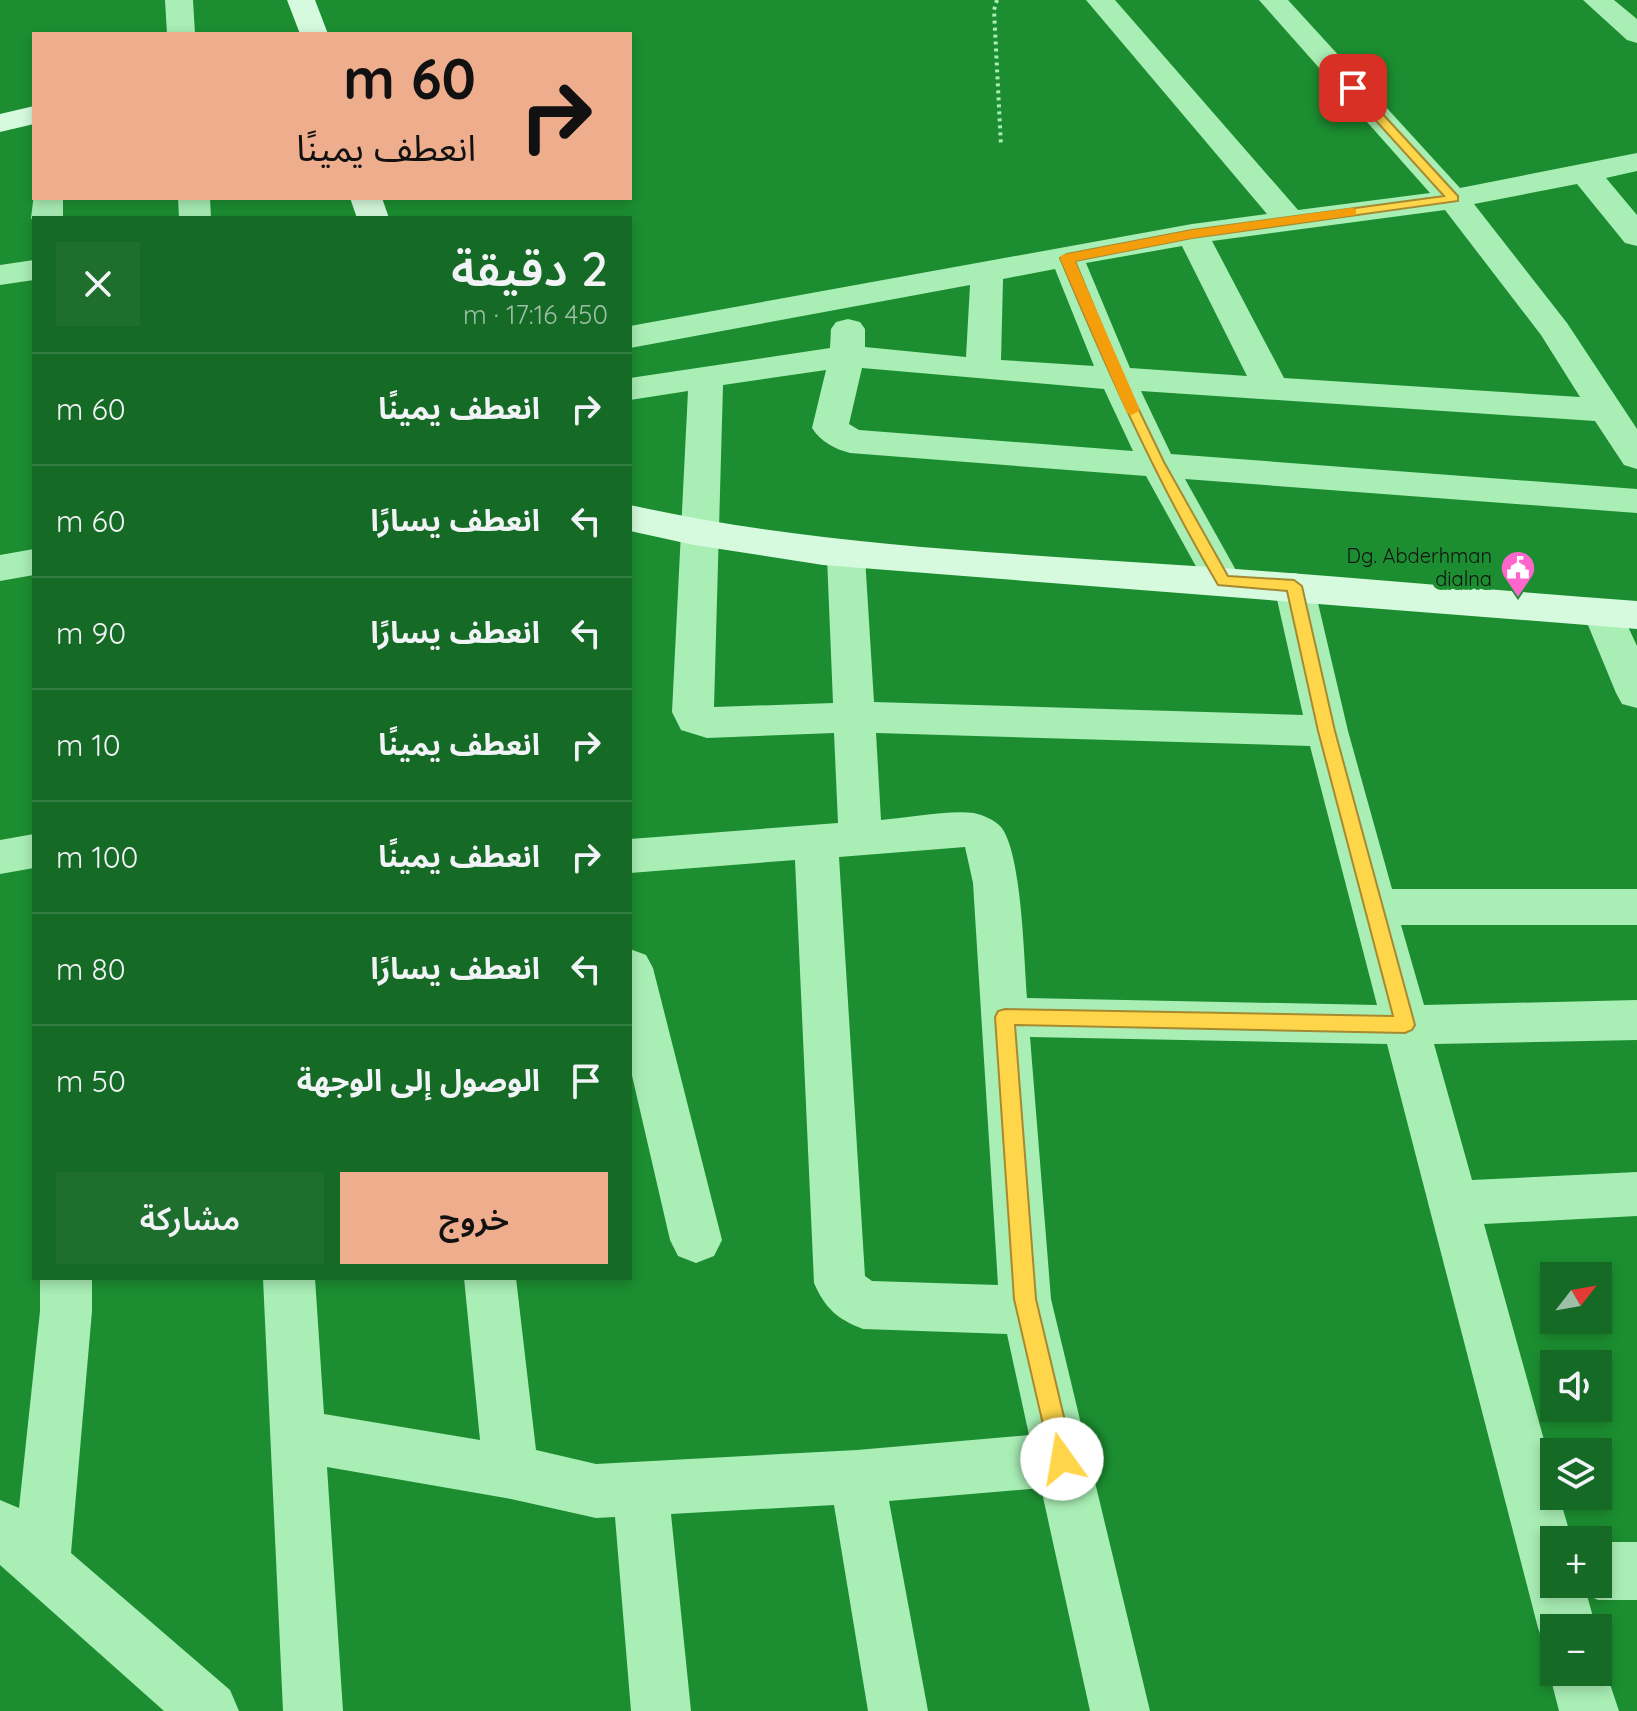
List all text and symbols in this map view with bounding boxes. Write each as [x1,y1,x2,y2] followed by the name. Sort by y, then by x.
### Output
[343,43,476,113] text: 60 m
[1319,54,1387,122] pin
[504,64,608,168] icon: right
[1331,66,1375,110] icon: arrive
[296,125,476,170] text: انعطف يمينًا
[451,238,608,298] text: 2 دقيقة
[56,242,140,326] button: close
[463,298,608,331] text: 450 m · 17:16
[564,387,608,431] icon: right
[378,389,540,427] text: انعطف يمينًا
[56,390,126,428] text: 60 m
[564,499,608,543] icon: left
[370,501,540,539] text: انعطف يسارًا
[56,502,126,540] text: 60 m
[1347,543,1492,591] place label: Dg. Abderhman dialna
[1499,549,1537,599] public building icon: Dg. Abderhman dialna
[564,611,608,655] icon: left
[370,613,540,651] text: انعطف يسارًا
[56,614,126,652] text: 90 m
[564,723,608,767] icon: right
[378,725,540,763] text: انعطف يمينًا
[56,726,121,764] text: 10 m
[564,835,608,879] icon: right
[378,837,540,875] text: انعطف يمينًا
[56,838,138,876] text: 100 m
[564,947,608,991] icon: left
[370,949,540,987] text: انعطف يسارًا
[56,950,126,988] text: 80 m
[564,1059,608,1103] icon: arrive
[297,1061,540,1099] text: الوصول إلى الوجهة
[56,1062,126,1100] text: 50 m
[56,1172,324,1264] button: مشاركة
[340,1172,608,1264] button: خروج
[1540,1262,1612,1334] north arrow
[1540,1262,1612,1686] map controls
[1540,1350,1612,1422] button: sound
[1020,1417,1104,1501] position arrow
[1540,1438,1612,1510] button: layers
[1540,1526,1612,1598] button: +
[1540,1614,1612,1686] button: −

